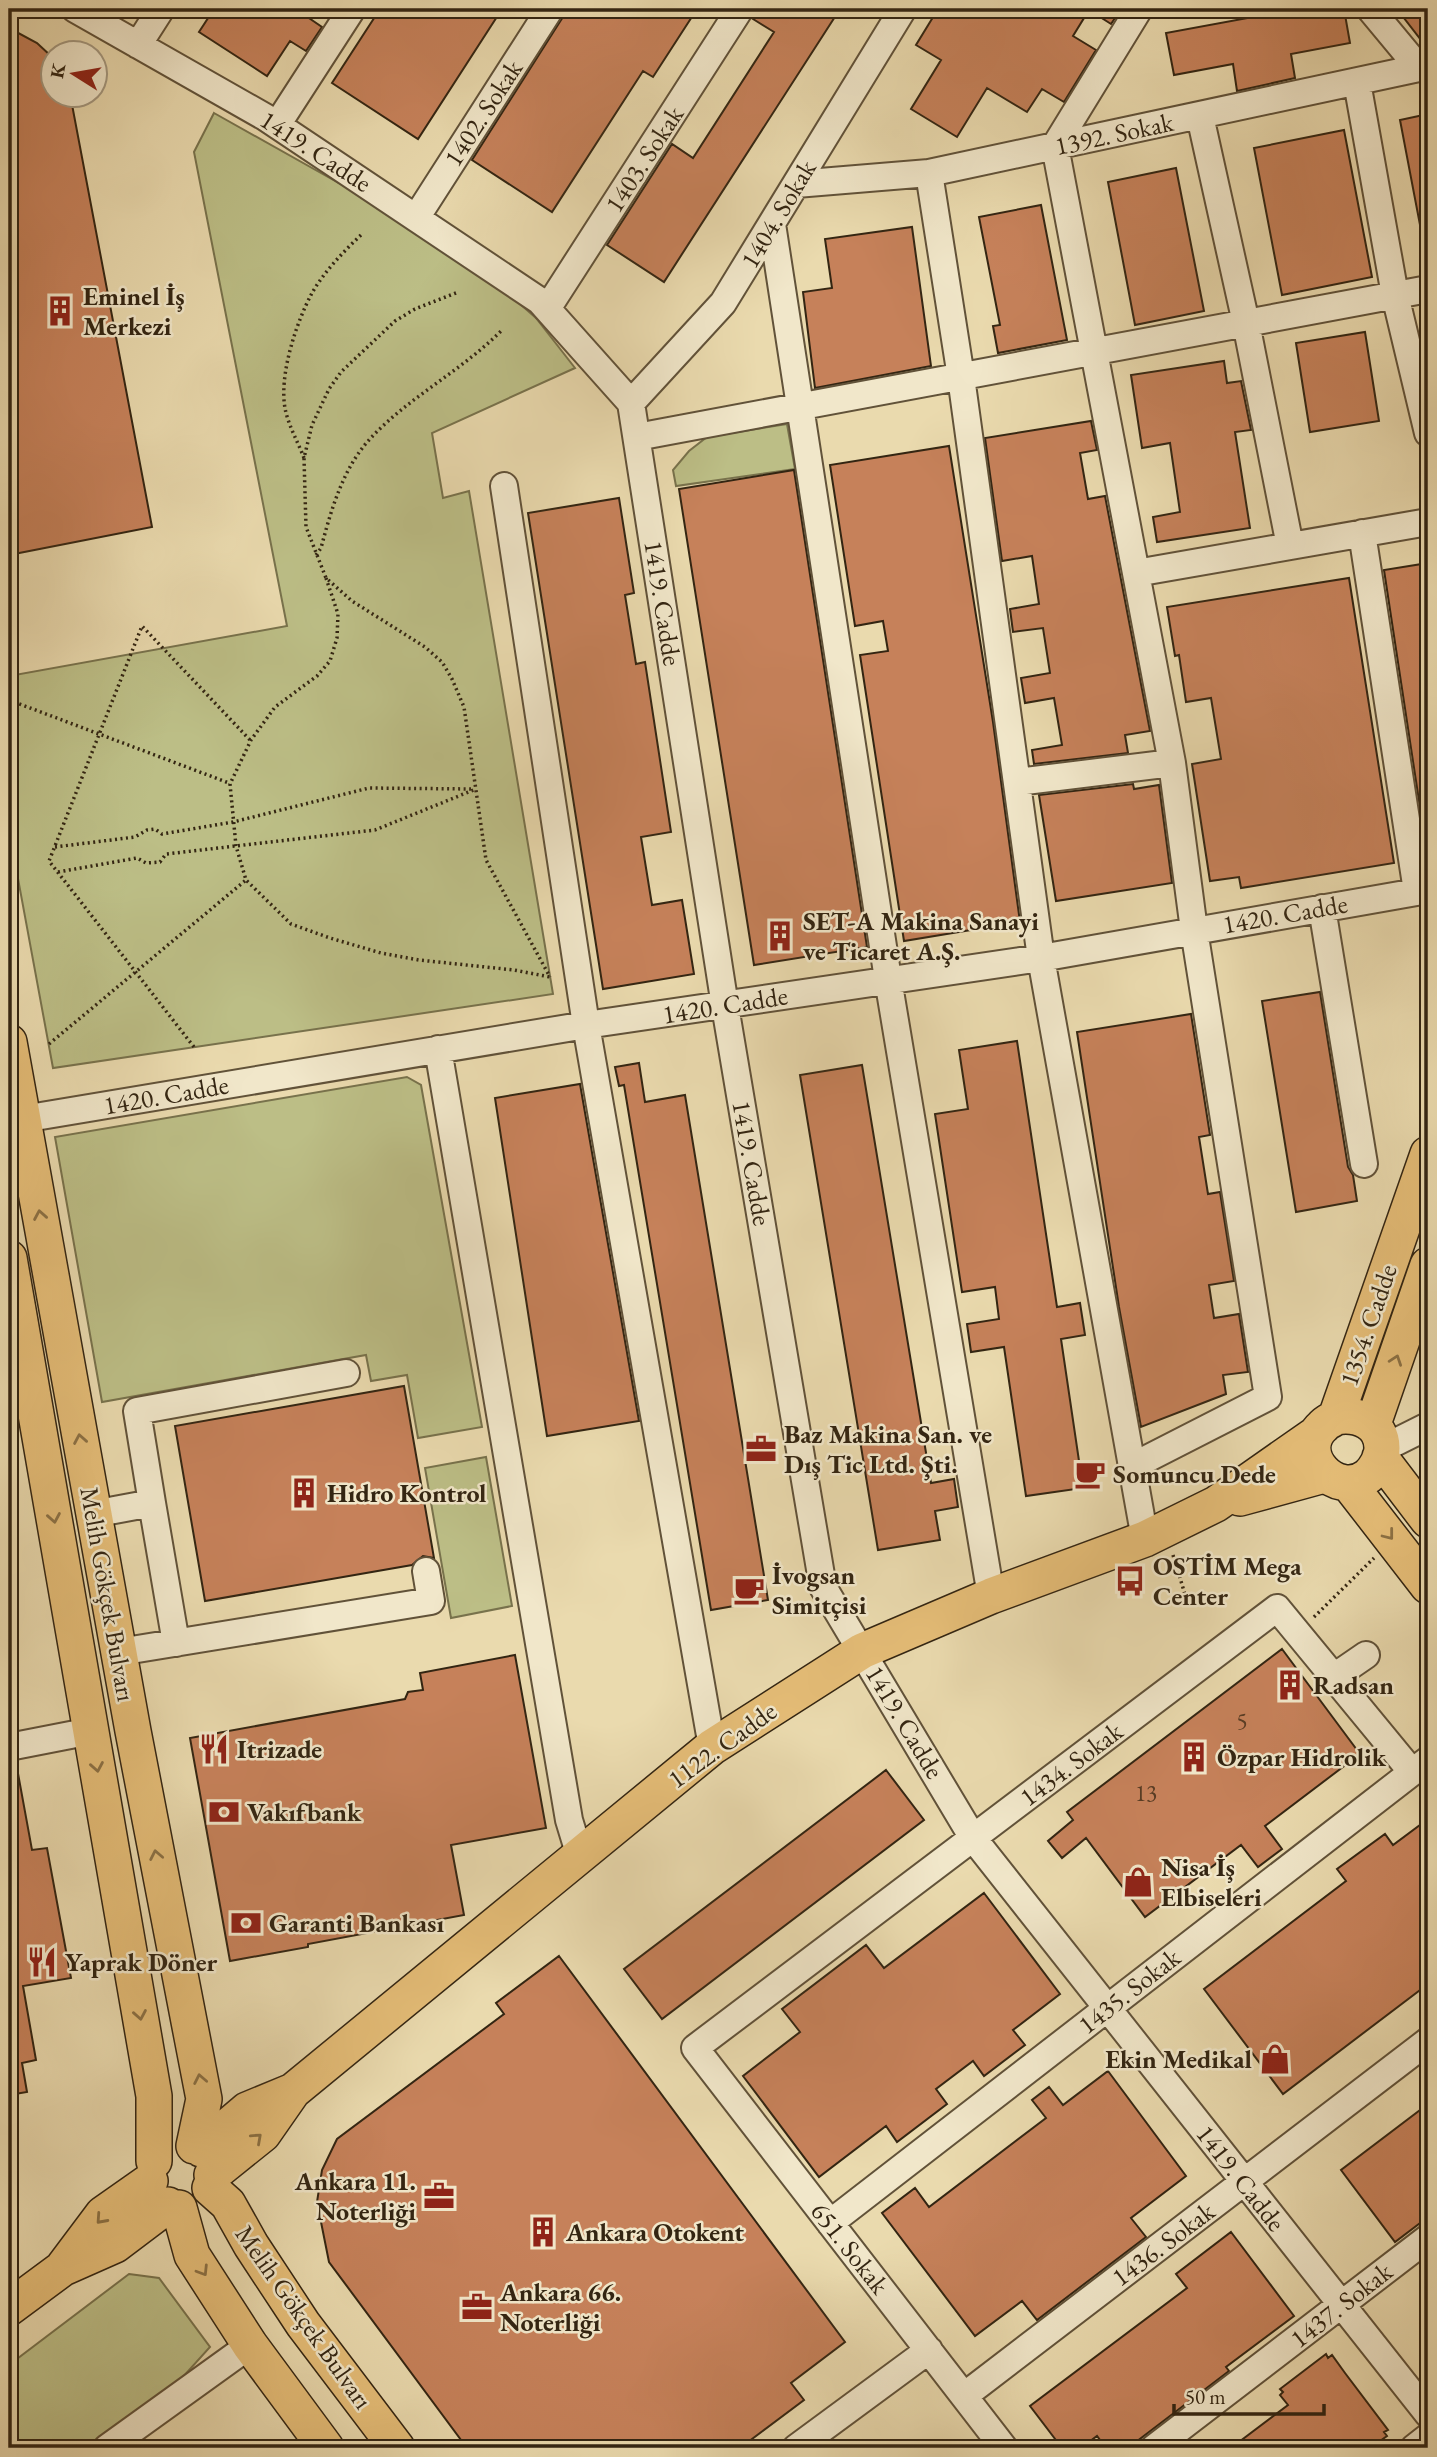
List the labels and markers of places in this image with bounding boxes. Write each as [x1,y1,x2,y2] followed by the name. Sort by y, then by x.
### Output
[83,279,185,343] place label: Eminel İş Merkezi
[43,294,77,328] building icon: Eminel İş Merkezi
[803,904,1039,968] place label: SET-A Makina Sanayi ve Ticaret A.Ş.
[763,919,797,953] building icon: SET-A Makina Sanayi ve Ticaret A.Ş.
[784,1417,992,1481] place label: Baz Makina San. ve Dış Tic Ltd. Şti.
[744,1432,778,1466] office icon: Baz Makina San. ve Dış Tic Ltd. Şti.
[1073,1457,1107,1491] cafe icon: Somuncu Dede
[1113,1457,1276,1491] place label: Somuncu Dede
[287,1476,321,1510] building icon: Hidro Kontrol
[327,1476,487,1510] place label: Hidro Kontrol
[1153,1549,1302,1613] place label: OSTİM Mega Center
[772,1558,867,1622] place label: İvogsan Simitçisi
[1113,1564,1147,1598] bus stop icon: OSTİM Mega Center
[732,1573,766,1607] cafe icon: İvogsan Simitçisi
[1273,1668,1307,1702] building icon: Radsan
[1313,1668,1394,1702] place label: Radsan
[197,1732,231,1766] restaurant icon: Itrizade
[237,1732,322,1766] place label: Itrizade
[1177,1740,1211,1774] building icon: Özpar Hidrolik
[1217,1740,1387,1774] place label: Özpar Hidrolik
[207,1795,241,1829] bank icon: Vakıfbank
[247,1795,362,1829] place label: Vakıfbank
[1161,1850,1262,1914] place label: Nisa İş Elbiseleri
[1121,1865,1155,1899] shop icon: Nisa İş Elbiseleri
[229,1906,263,1940] bank icon: Garanti Bankası
[269,1906,444,1940] place label: Garanti Bankası
[25,1945,59,1979] restaurant icon: Yaprak Döner
[65,1945,217,1979] place label: Yaprak Döner
[1105,2042,1252,2076] place label: Ekin Medikal
[1258,2042,1292,2076] shop icon: Ekin Medikal
[294,2164,416,2228] place label: Ankara 11. Noterliği
[422,2179,456,2213] office icon: Ankara 11. Noterliği
[526,2215,560,2249] building icon: Ankara Otokent
[565,2215,744,2249] place label: Ankara Otokent
[499,2275,621,2339] place label: Ankara 66. Noterliği
[460,2290,494,2324] office icon: Ankara 66. Noterliği

